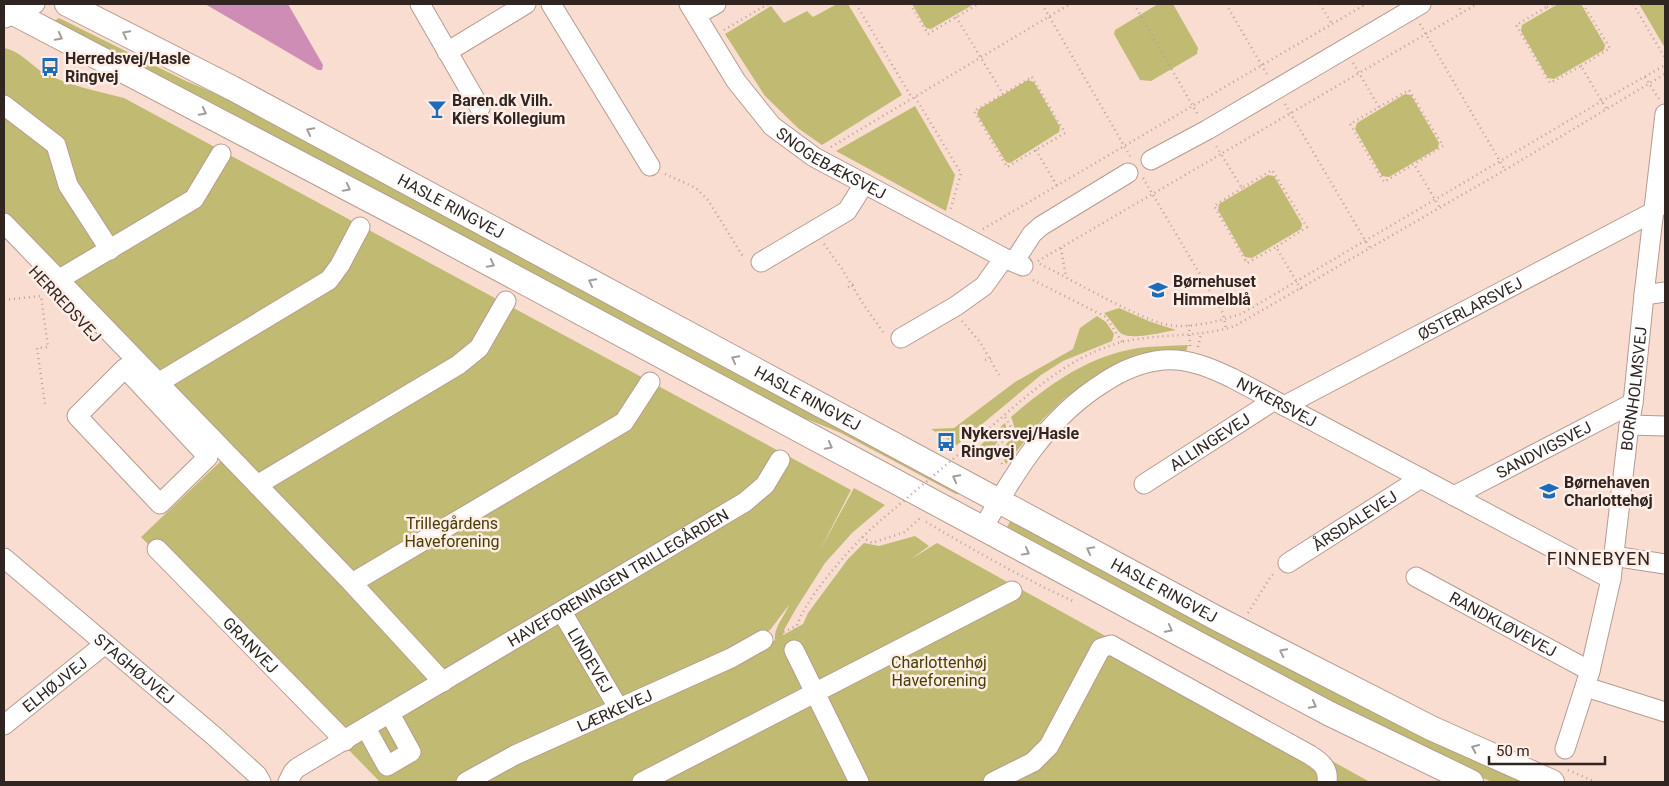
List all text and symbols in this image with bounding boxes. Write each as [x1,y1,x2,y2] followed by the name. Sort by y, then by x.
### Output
[123,30,132,40] one-way arrow
[54,31,63,41] one-way arrow
[65,49,190,86] place label: Herredsvej/Hasle Ringvej
[39,56,61,78] bus stop icon: Herredsvej/Hasle Ringvej
[452,91,565,128] place label: Baren.dk Vilh. Kiers Kollegium
[426,98,448,120] bar icon: Baren.dk Vilh. Kiers Kollegium
[198,106,207,116] one-way arrow
[773,123,889,203] street label: SNOGEBÆKSVEJ
[307,127,316,137] one-way arrow
[395,170,507,242] street label: HASLE RINGVEJ
[342,182,351,192] one-way arrow
[486,258,495,268] one-way arrow
[25,262,105,346] street label: HERREDSVEJ
[1173,272,1256,309] place label: Børnehuset Himmelblå
[1414,273,1526,344] street label: ØSTERLARSVEJ
[588,279,597,289] one-way arrow
[1147,279,1169,301] school or university icon: Børnehuset Himmelblå
[1617,326,1650,452] street label: BORNHOLMSVEJ
[732,356,741,366] one-way arrow
[751,362,864,434] street label: HASLE RINGVEJ
[1234,373,1320,431] street label: NYKERSVEJ
[1166,409,1253,475] street label: ALLINGEVEJ
[1493,417,1594,482] street label: SANDVIGSVEJ
[961,424,1080,461] place label: Nykersvej/Hasle Ringvej
[935,431,957,453] bus stop icon: Nykersvej/Hasle Ringvej
[824,439,833,449] one-way arrow
[1564,473,1653,510] place label: Børnehaven Charlottehøj
[952,474,961,484] one-way arrow
[1538,480,1560,502] school or university icon: Børnehaven Charlottehøj
[1308,486,1400,554] street label: ÅRSDALEVEJ
[504,504,732,651] street label: HAVEFORENINGEN TRILLEGÅRDEN
[404,514,500,551] park label: Trillegårdens Haveforening
[1021,545,1030,555] one-way arrow
[1086,546,1095,556] one-way arrow
[1547,548,1651,569] district label: FINNEBYEN
[1108,554,1221,626] street label: HASLE RINGVEJ
[1446,587,1560,661] street label: RANDKLØVEVEJ
[219,613,282,677] street label: GRANVEJ
[1164,623,1173,633] one-way arrow
[564,624,617,696] street label: LINDEVEJ
[91,629,178,708] street label: STAGHØJVEJ
[1279,648,1288,658] one-way arrow
[19,653,91,716] street label: ELHØJVEJ
[891,653,987,690] park label: Charlottenhøj Haveforening
[574,685,655,736] street label: LÆRKEVEJ
[1307,699,1316,709] one-way arrow
[1489,734,1605,766] scale bar
[1496,742,1530,760] text: 50 m
[1471,744,1480,755] one-way arrow

